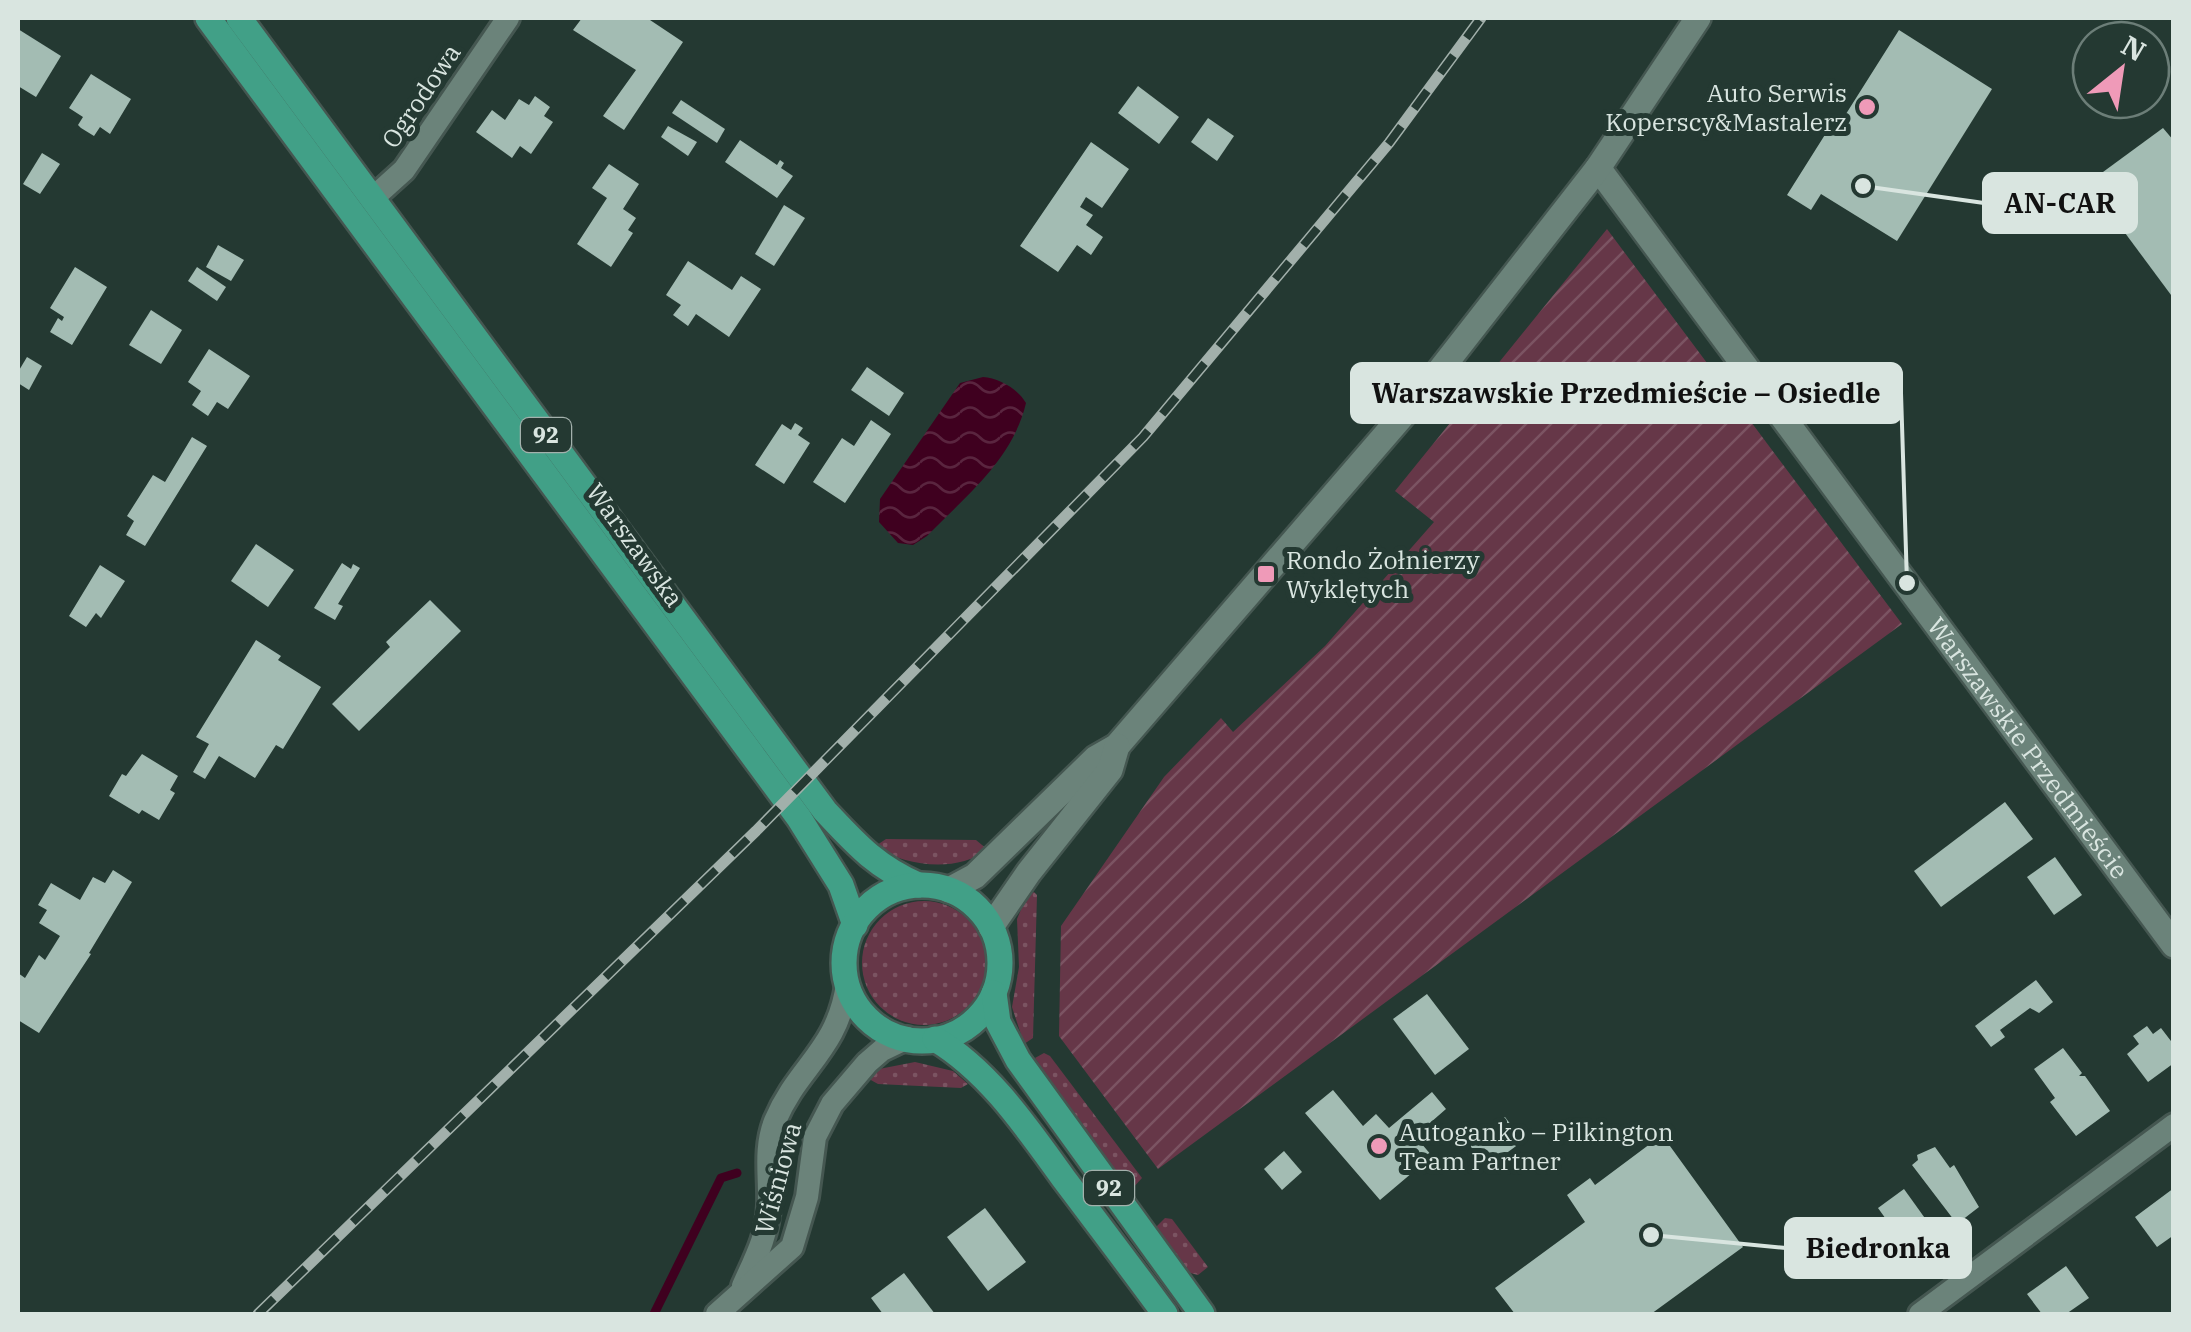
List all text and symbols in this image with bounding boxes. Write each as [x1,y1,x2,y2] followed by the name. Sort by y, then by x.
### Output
[2071,20,2171,120] north arrow
[2115,26,2153,69] text: N
[374,37,468,154] street label: Ogrodowa
[1605,76,1847,138] place label: Auto Serwis Koperscy&Mastalerz
[1856,96,1878,118] marker: Auto Serwis Koperscy&Mastalerz
[1984,174,2136,232] callout: AN-CAR
[2004,184,2116,221] text: AN-CAR
[1352,364,1901,422] callout: Warszawskie Przedmieście – Osiedle
[1371,374,1881,411] text: Warszawskie Przedmieście – Osiedle
[521,418,571,452] road number: 92
[579,476,691,613] street label: Warszawska
[1286,543,1480,605] place label: Rondo Żołnierzy Wyklętych
[1255,563,1277,585] marker: Rondo Żołnierzy Wyklętych
[1920,610,2136,885] street label: Warszawskie Przedmieście
[1399,1115,1674,1177] place label: Autoganko – Pilkington Team Partner
[747,1118,808,1237] street label: Wiśniowa
[1368,1135,1390,1157] marker: Autoganko – Pilkington Team Partner
[1084,1171,1134,1205] road number: 92
[1786,1219,1970,1277] callout: Biedronka
[1806,1229,1950,1266] text: Biedronka

